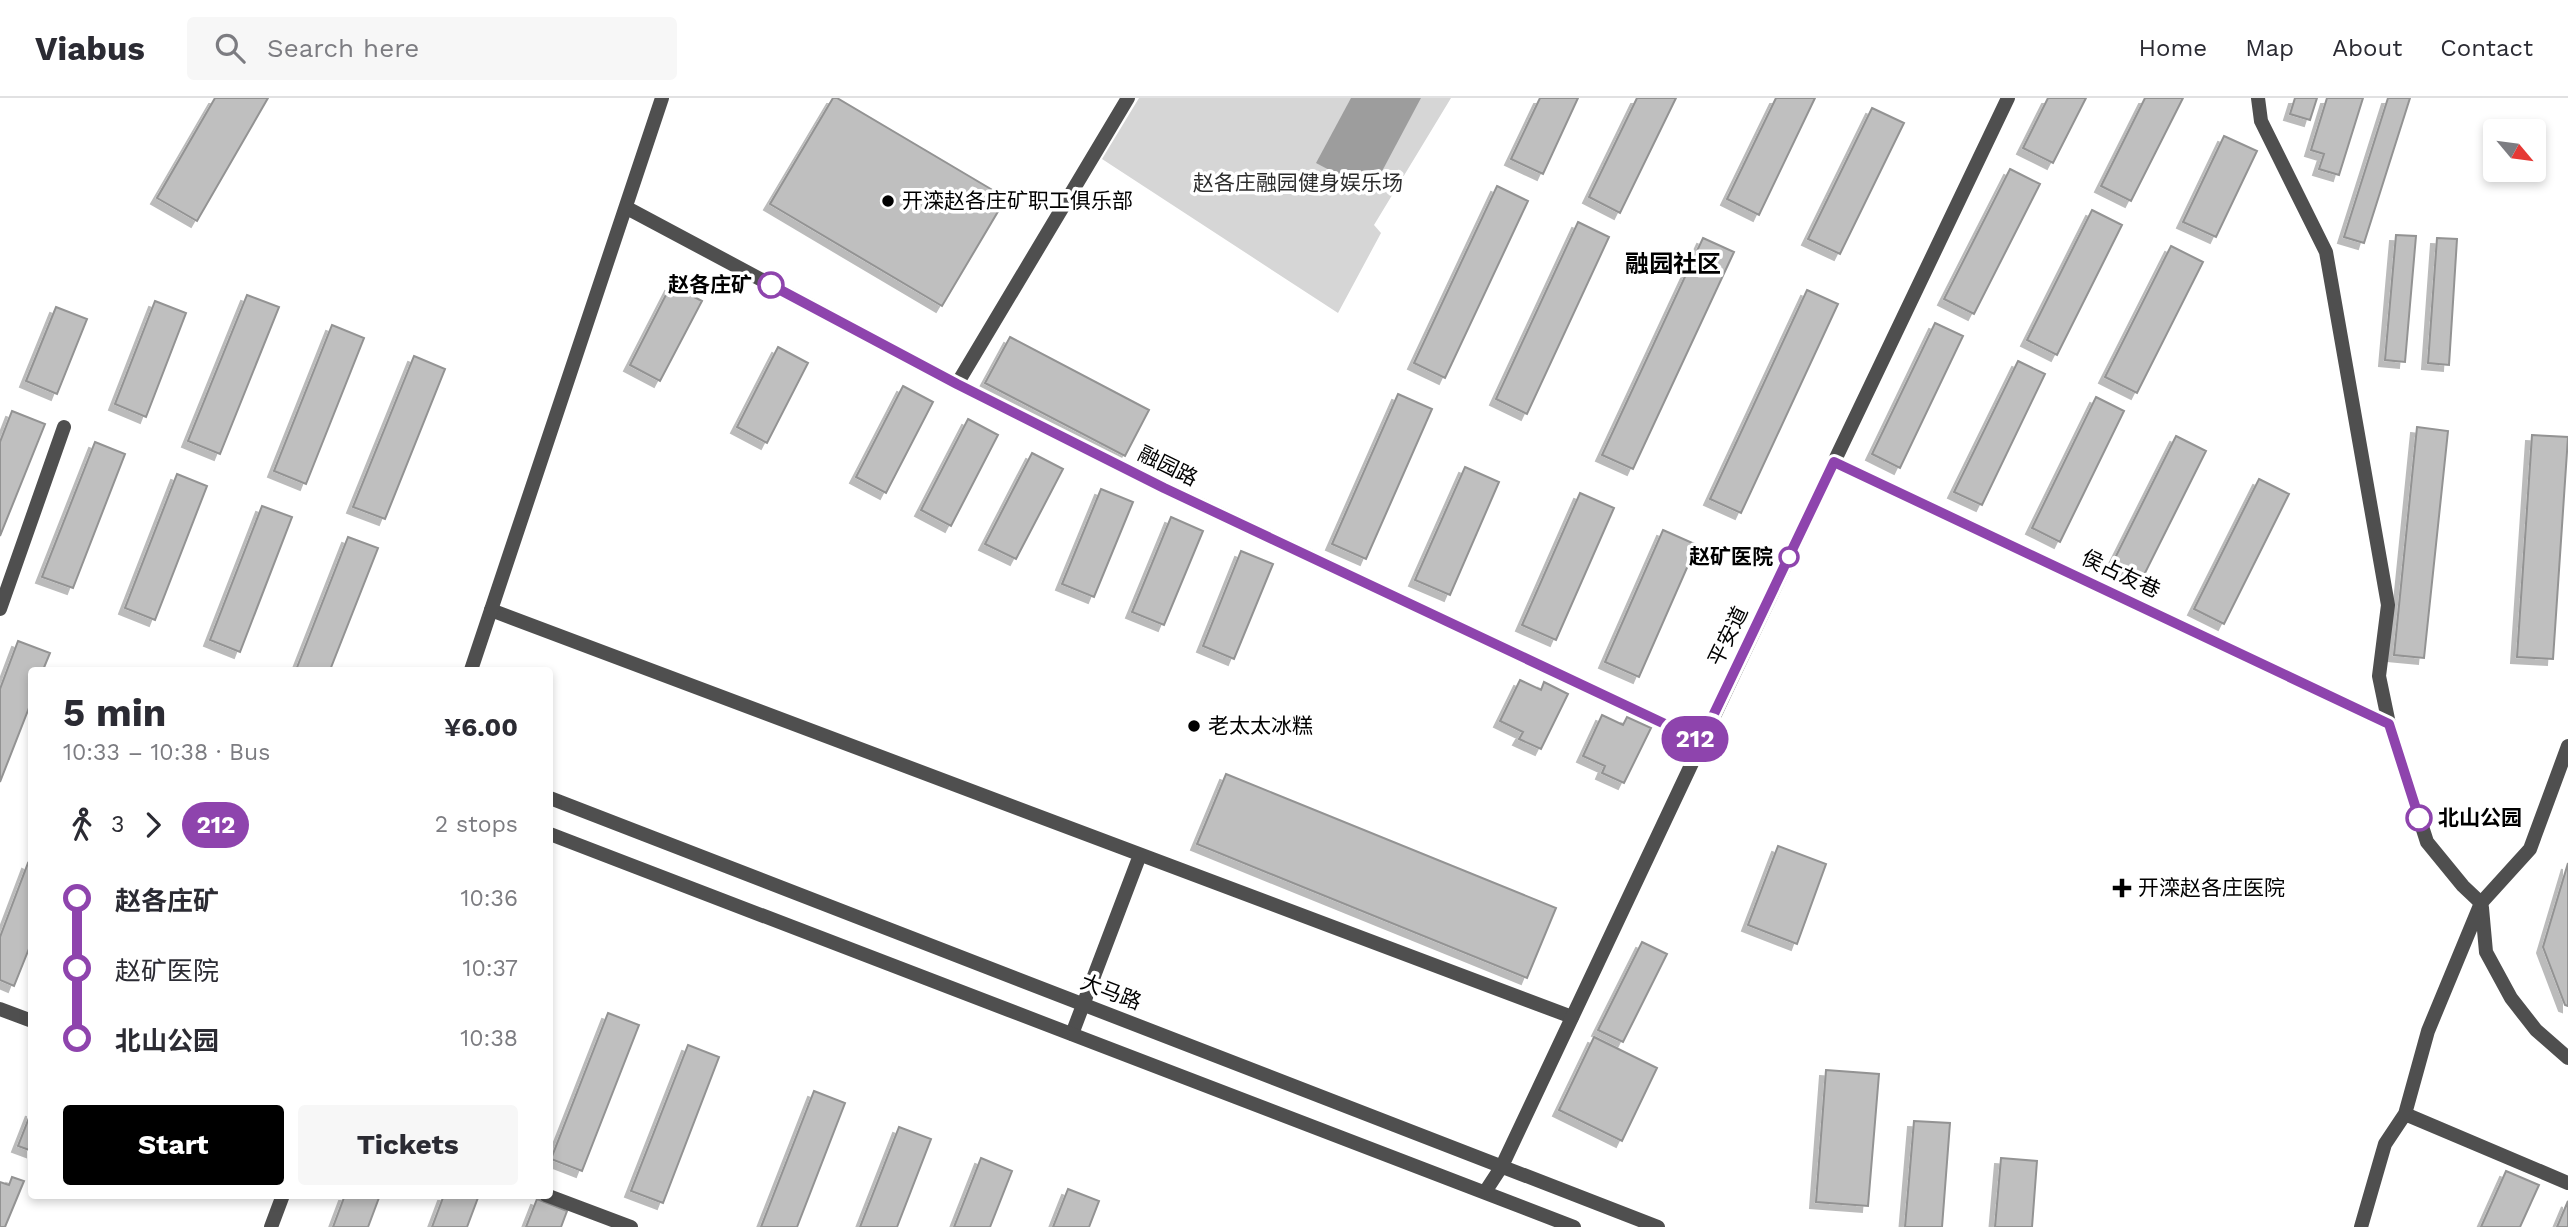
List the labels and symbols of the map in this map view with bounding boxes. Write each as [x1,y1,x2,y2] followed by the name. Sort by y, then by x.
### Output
[2483,119,2546,182] north arrow
[1193,170,1403,195] park label: 赵各庄融园健身娱乐场
[902,188,1133,213] place label: 开滦赵各庄矿职工俱乐部
[880,193,896,209] marker: 开滦赵各庄矿职工俱乐部
[1625,250,1721,278] district label: 融园社区
[668,272,752,297] place label: 赵各庄矿
[758,272,784,298] marker: 赵各庄矿
[1134,441,1202,491] street label: 融园路
[1689,544,1773,569] place label: 赵矿医院
[2078,544,2165,603] street label: 侯占友巷
[1779,547,1799,567] marker: 赵矿医院
[1703,602,1753,670] street label: 平安道
[1208,713,1313,738] place label: 老太太冰糕
[1655,716,1735,762] line badge: 212
[1186,718,1202,734] marker: 老太太冰糕
[2406,805,2432,831] marker: 北山公园
[2438,805,2522,830] place label: 北山公园
[2138,875,2285,900] place label: 开滦赵各庄医院
[2112,878,2132,898] marker: 开滦赵各庄医院
[1077,969,1145,1014] street label: 大马路

